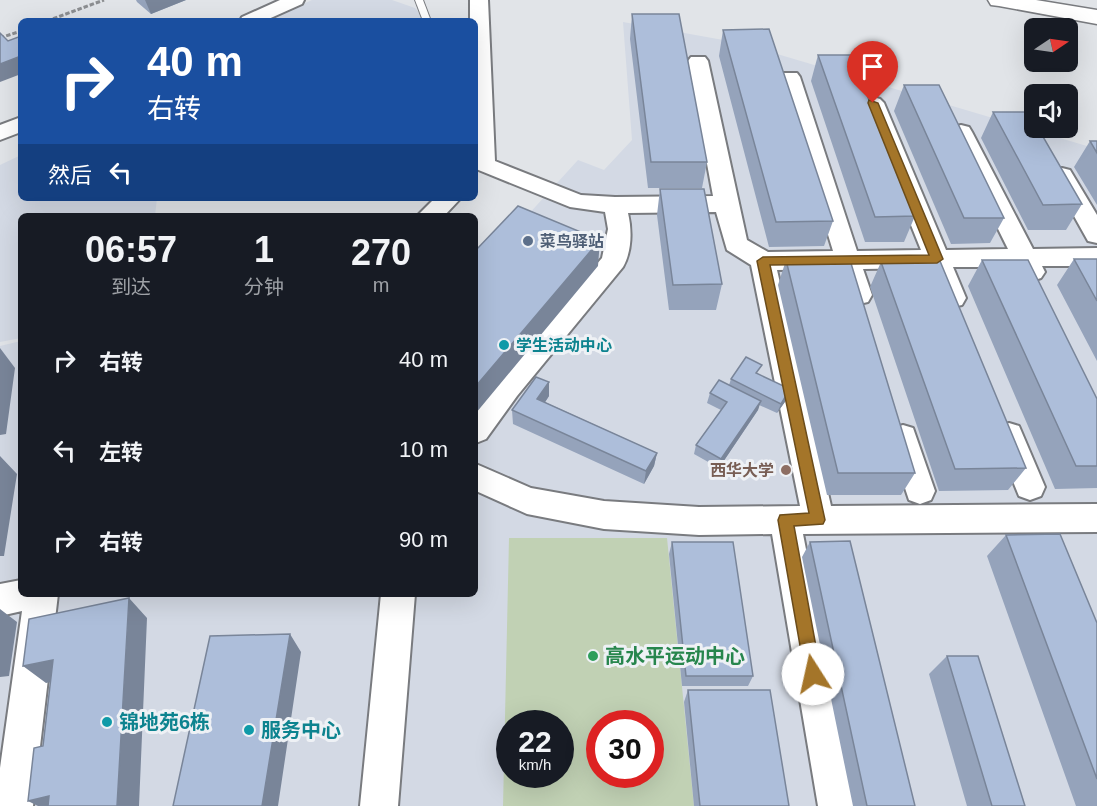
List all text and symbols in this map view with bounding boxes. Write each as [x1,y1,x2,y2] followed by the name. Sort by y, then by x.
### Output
[1024,18,1078,72] north arrow
[1024,18,1078,138] map controls
[147,38,243,85] text: 40 m
[847,41,898,103] pin
[48,42,126,120] icon: right
[856,50,889,83] icon: arrive
[1024,84,1078,138] button: sound
[147,94,201,124] text: 右转
[104,156,137,189] icon: left
[48,163,92,188] text: 然后
[85,229,177,270] text: 06:57
[254,229,274,270] text: 1
[351,232,411,273] text: 270
[540,233,604,250] place label: 菜鸟驿站
[521,234,535,248] marker: 菜鸟驿站
[373,274,389,296] text: m
[111,276,151,298] text: 到达
[244,276,284,298] text: 分钟
[516,337,612,354] place label: 学生活动中心
[497,338,511,352] marker: 学生活动中心
[48,344,81,377] icon: right
[399,347,448,372] text: 40 m
[99,350,143,375] text: 右转
[48,434,81,467] icon: left
[399,437,448,462] text: 10 m
[99,440,143,465] text: 左转
[710,461,774,479] place label: 西华大学
[779,463,793,477] marker: 西华大学
[48,524,81,557] icon: right
[399,527,448,552] text: 90 m
[99,530,143,555] text: 右转
[781,642,845,706] position arrow
[605,645,745,667] place label: 高水平运动中心
[586,649,600,663] marker: 高水平运动中心
[586,710,664,788] speed limit sign: 30
[119,711,210,733] place label: 锦地苑6栋
[100,715,114,729] marker: 锦地苑6栋
[261,719,341,741] place label: 服务中心
[242,723,256,737] marker: 服务中心
[518,725,552,758] text: 22
[519,756,551,773] text: km/h

